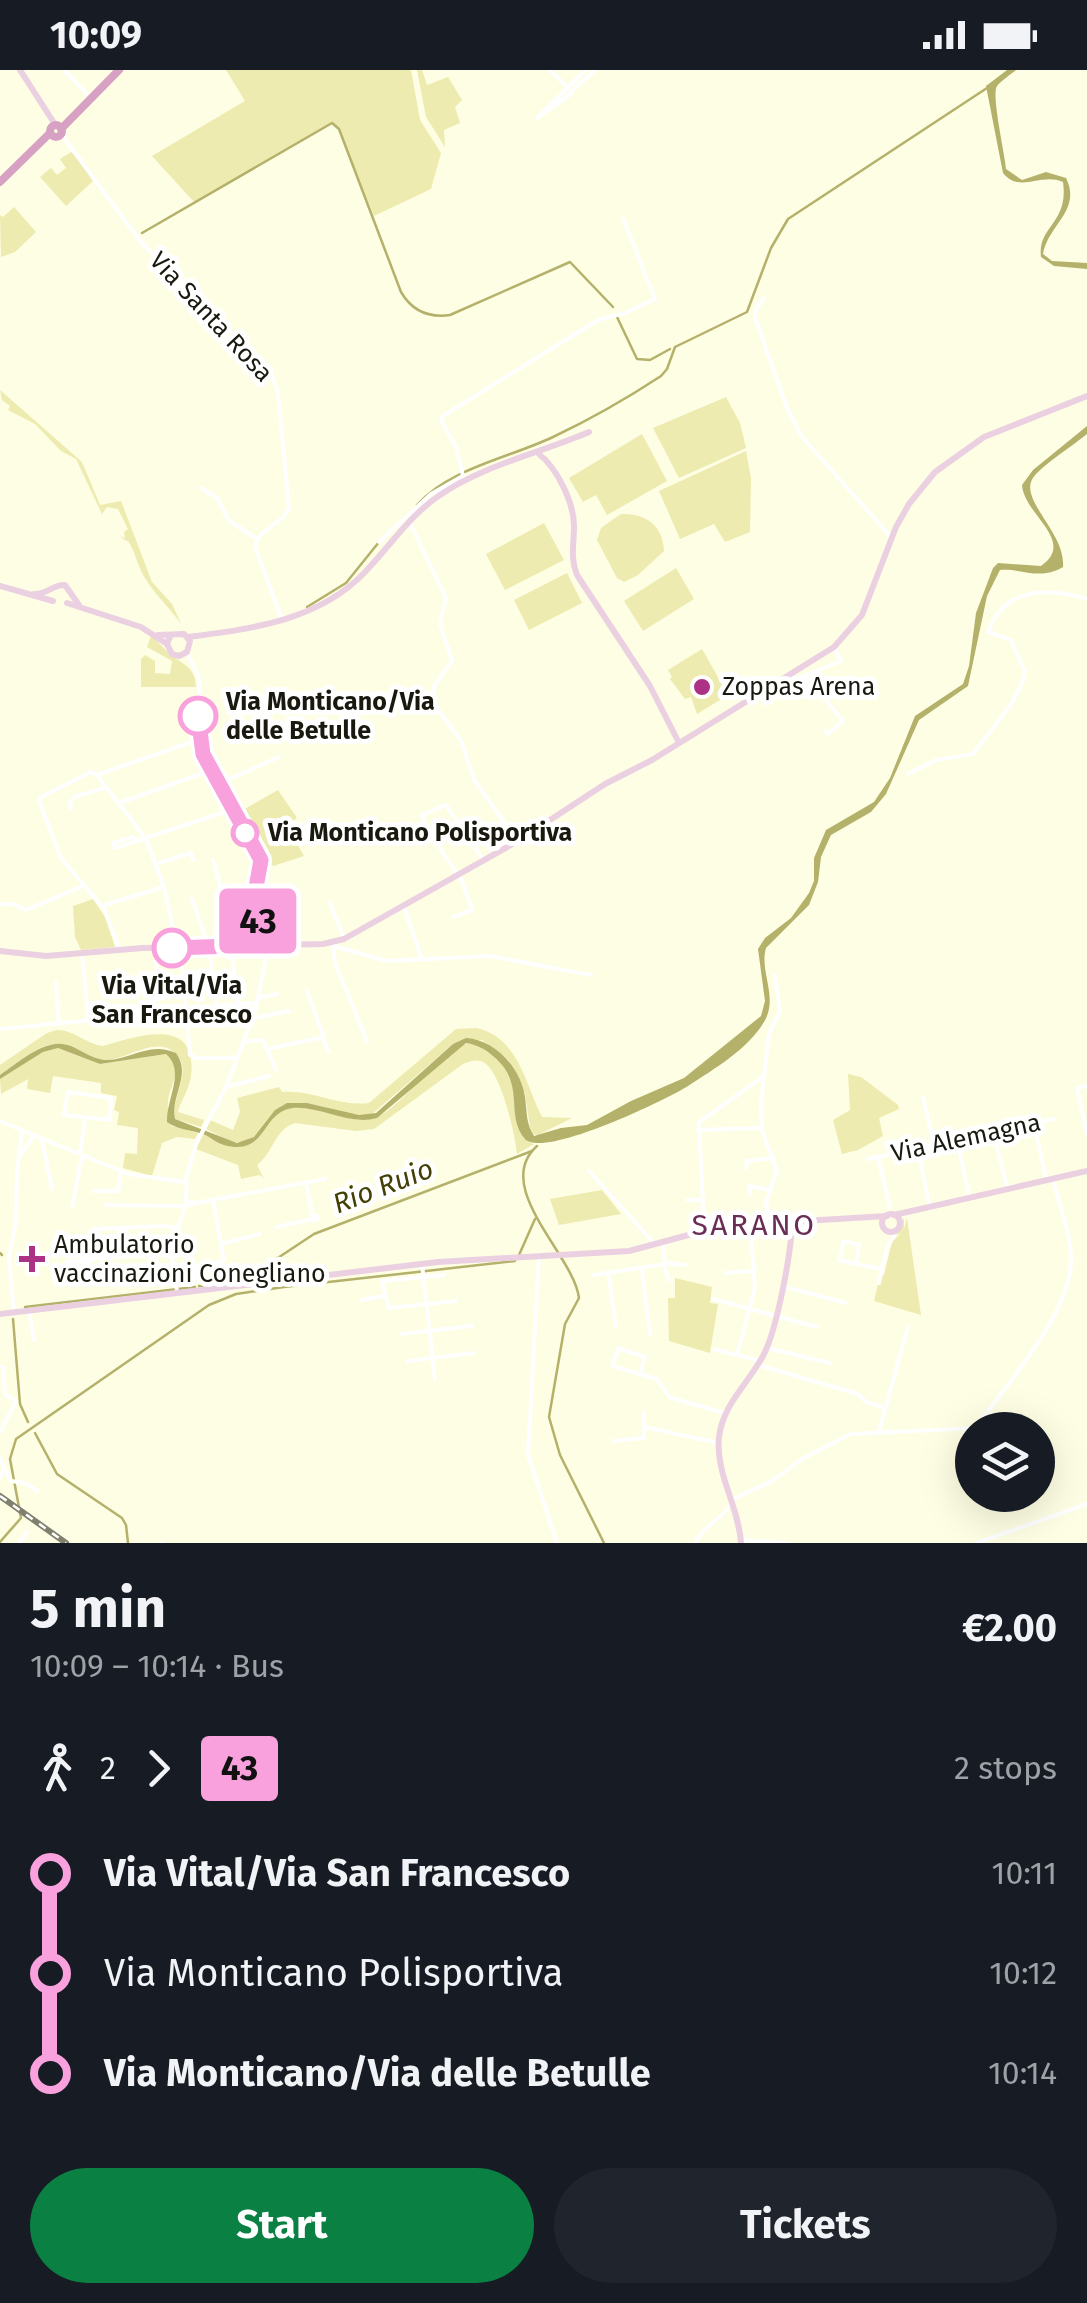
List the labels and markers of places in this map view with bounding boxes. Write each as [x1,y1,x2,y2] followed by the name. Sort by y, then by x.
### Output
[722,672,875,702] place label: Zoppas Arena
[691,676,713,698] marker: Zoppas Arena
[225,687,435,746] place label: Via Monticano/Via delle Betulle
[179,697,217,735] marker: Via Monticano/Via delle Betulle
[267,818,572,848] place label: Via Monticano Polisportiva
[232,820,258,846] marker: Via Monticano Polisportiva
[153,929,191,967] marker: Via Vital/Via San Francesco
[92,971,252,1030] place label: Via Vital/Via San Francesco
[54,1230,326,1289] place label: Ambulatorio vaccinazioni Conegliano
[19,1246,45,1272] marker: Ambulatorio vaccinazioni Conegliano

